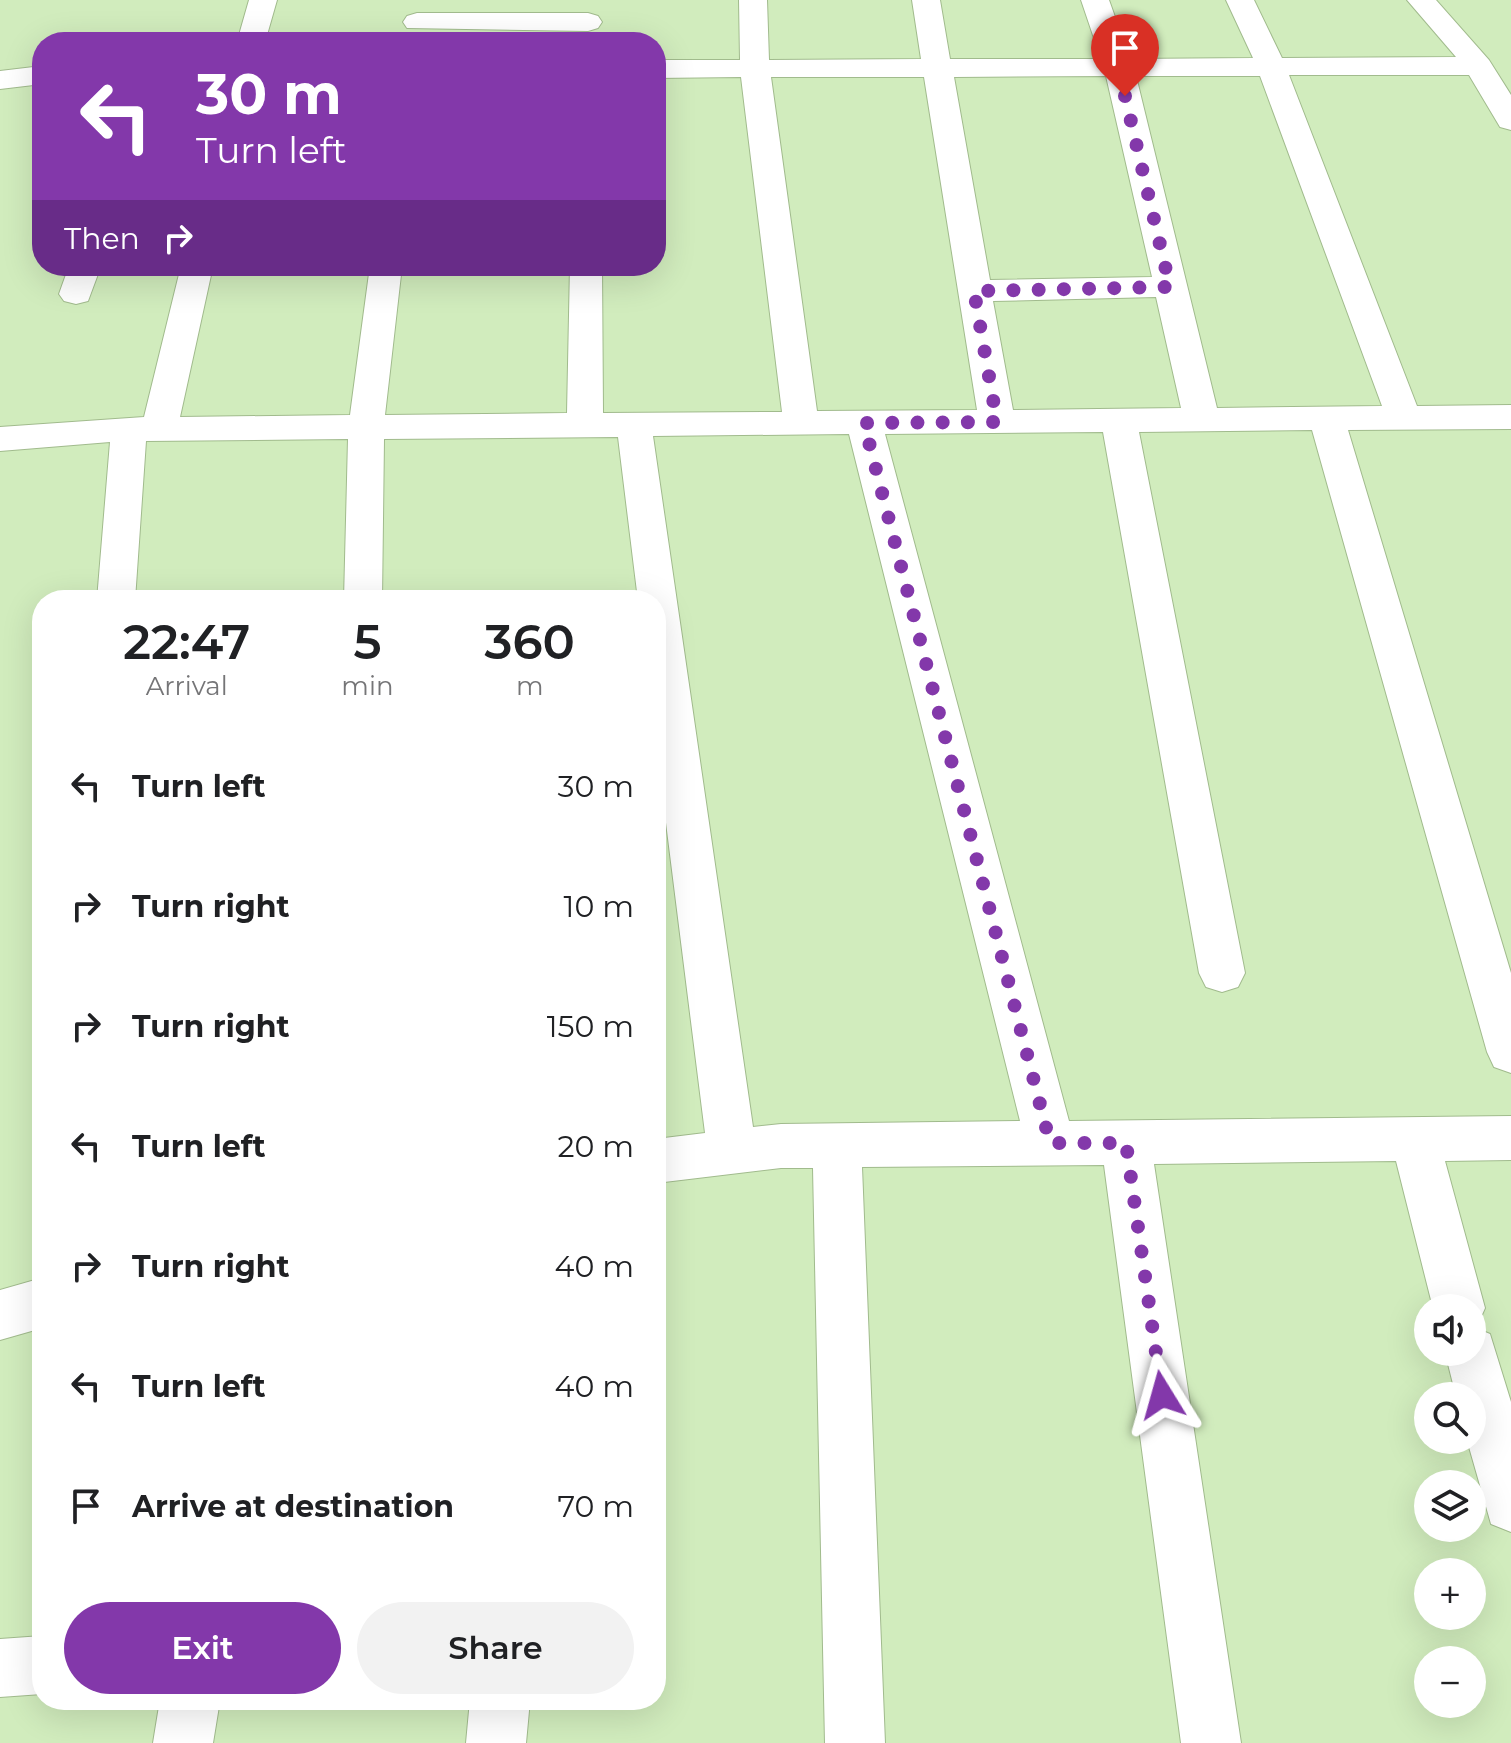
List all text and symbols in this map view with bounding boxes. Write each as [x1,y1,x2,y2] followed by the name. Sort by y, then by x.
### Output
[1091,14.0,1159,96] pin
[1103,26,1147,70] icon: arrive
[196,60,342,128] text: 30 m
[64,64,168,168] icon: left
[196,128,347,172] text: Turn left
[156,216,200,260] icon: right
[64,220,140,257] text: Then
[123,613,250,671] text: 22:47
[353,613,381,671] text: 5
[485,613,575,671] text: 360
[146,670,228,702] text: Arrival
[341,670,394,702] text: min
[516,670,544,702] text: m
[64,764,108,808] icon: left
[132,768,265,805] text: Turn left
[558,768,634,805] text: 30 m
[64,884,108,928] icon: right
[132,888,289,925] text: Turn right
[564,888,634,925] text: 10 m
[64,1004,108,1048] icon: right
[132,1008,289,1045] text: Turn right
[547,1008,634,1045] text: 150 m
[64,1124,108,1168] icon: left
[132,1128,265,1165] text: Turn left
[557,1128,634,1165] text: 20 m
[64,1244,108,1288] icon: right
[132,1248,289,1285] text: Turn right
[555,1248,634,1285] text: 40 m
[1414,1294,1486,1718] map controls
[1414,1294,1486,1366] button: sound
[1120,1353,1204,1437] position arrow
[64,1364,108,1408] icon: left
[132,1368,265,1405] text: Turn left
[555,1368,634,1405] text: 40 m
[1414,1382,1486,1454] button: search
[1414,1470,1486,1542] button: layers
[64,1484,108,1528] icon: arrive
[132,1488,454,1525] text: Arrive at destination
[557,1488,634,1525] text: 70 m
[1414,1558,1486,1630] button: +
[64,1602,341,1694] button: Exit
[357,1602,634,1694] button: Share
[1414,1646,1486,1718] button: −

